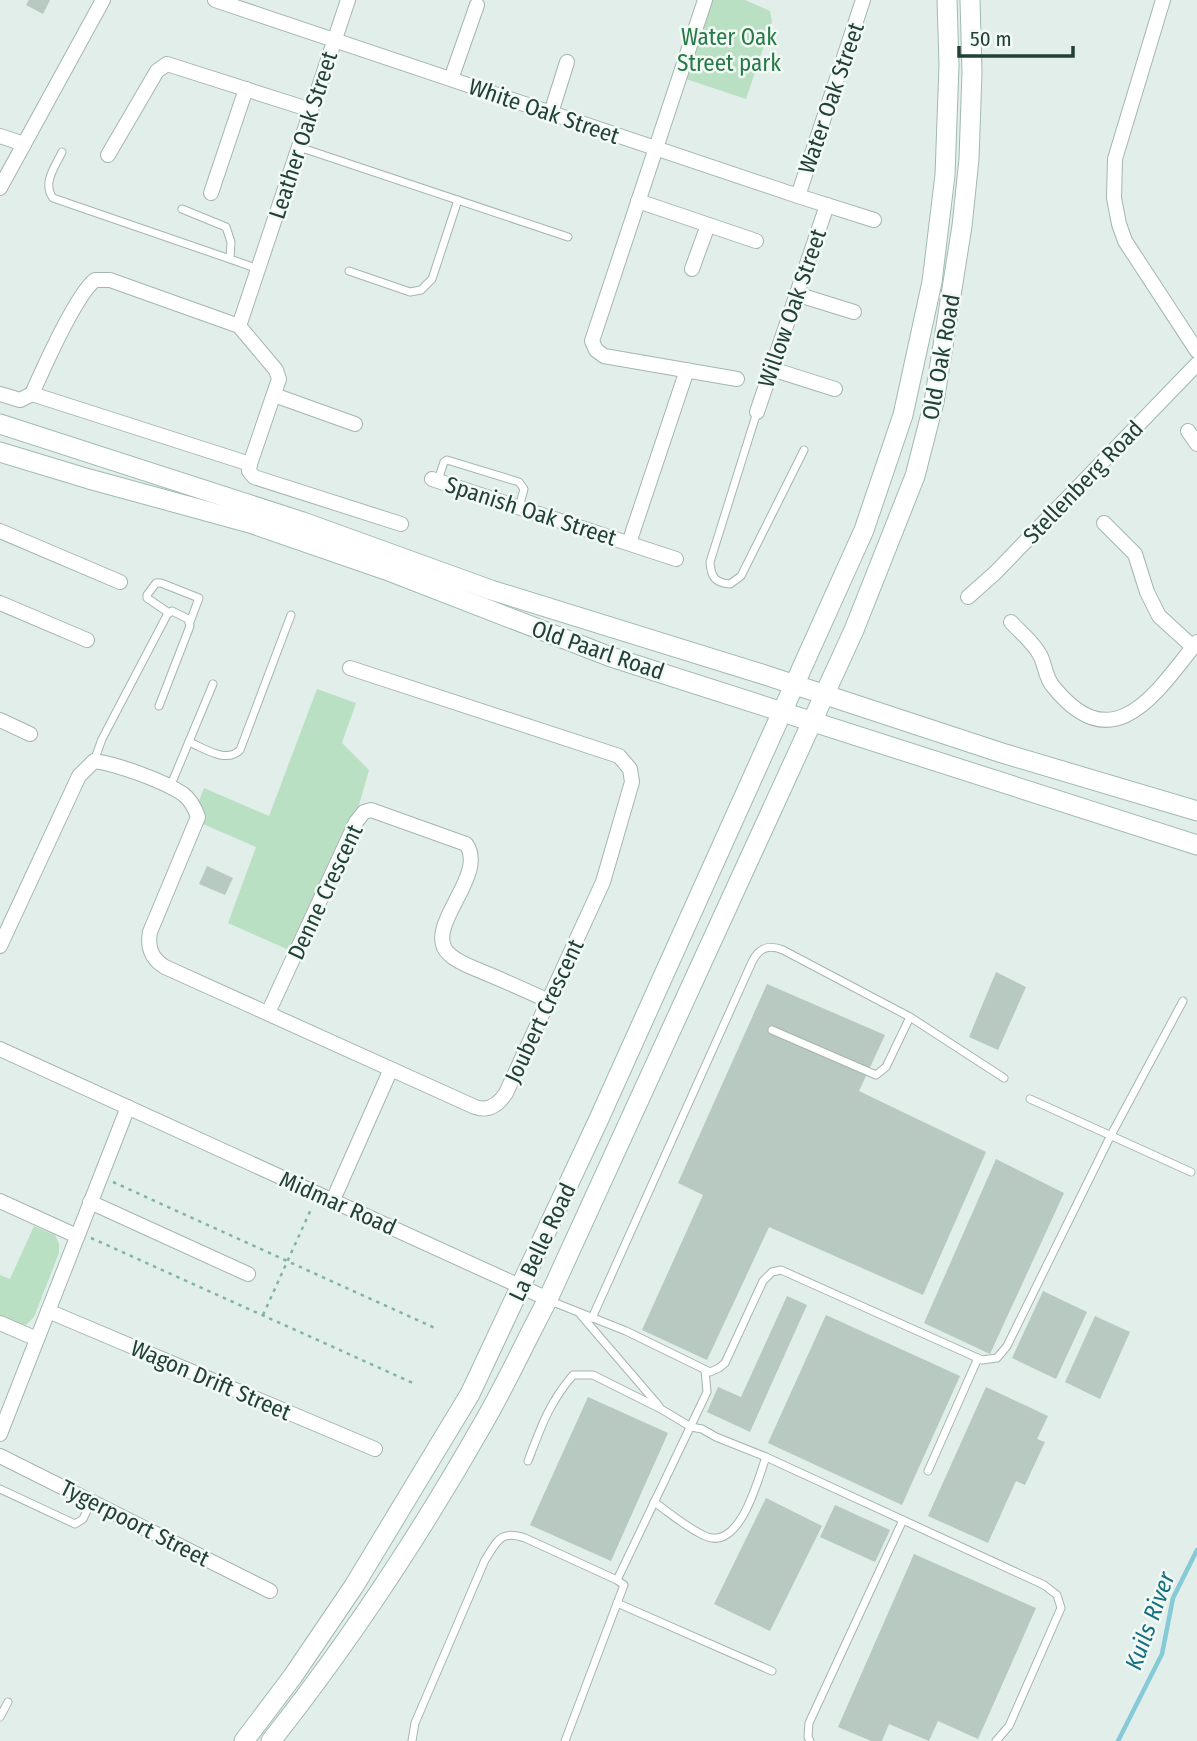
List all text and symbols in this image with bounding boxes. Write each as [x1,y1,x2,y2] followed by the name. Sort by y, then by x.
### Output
[959,14,1073,58] scale bar
[792,18,870,177] street label: Water Oak Street
[677,23,781,77] park label: Water Oak Street park
[970,26,1012,52] text: 50 m
[263,47,343,222] street label: Leather Oak Street
[465,72,623,150] street label: White Oak Street
[752,225,832,391] street label: Willow Oak Street
[916,292,966,422] street label: Old Oak Road
[1017,414,1149,550] street label: Stellenberg Road
[442,470,620,552] street label: Spanish Oak Street
[528,614,668,686] street label: Old Paarl Road
[281,819,369,964] street label: Denne Crescent
[498,934,590,1087] street label: Joubert Crescent
[275,1165,401,1241] street label: Midmar Road
[502,1178,582,1306] street label: La Belle Road
[127,1334,296,1427] street label: Wagon Drift Street
[56,1473,215,1573] street label: Tygerpoort Street
[1119,1568,1181,1674] water label: Kuils River

